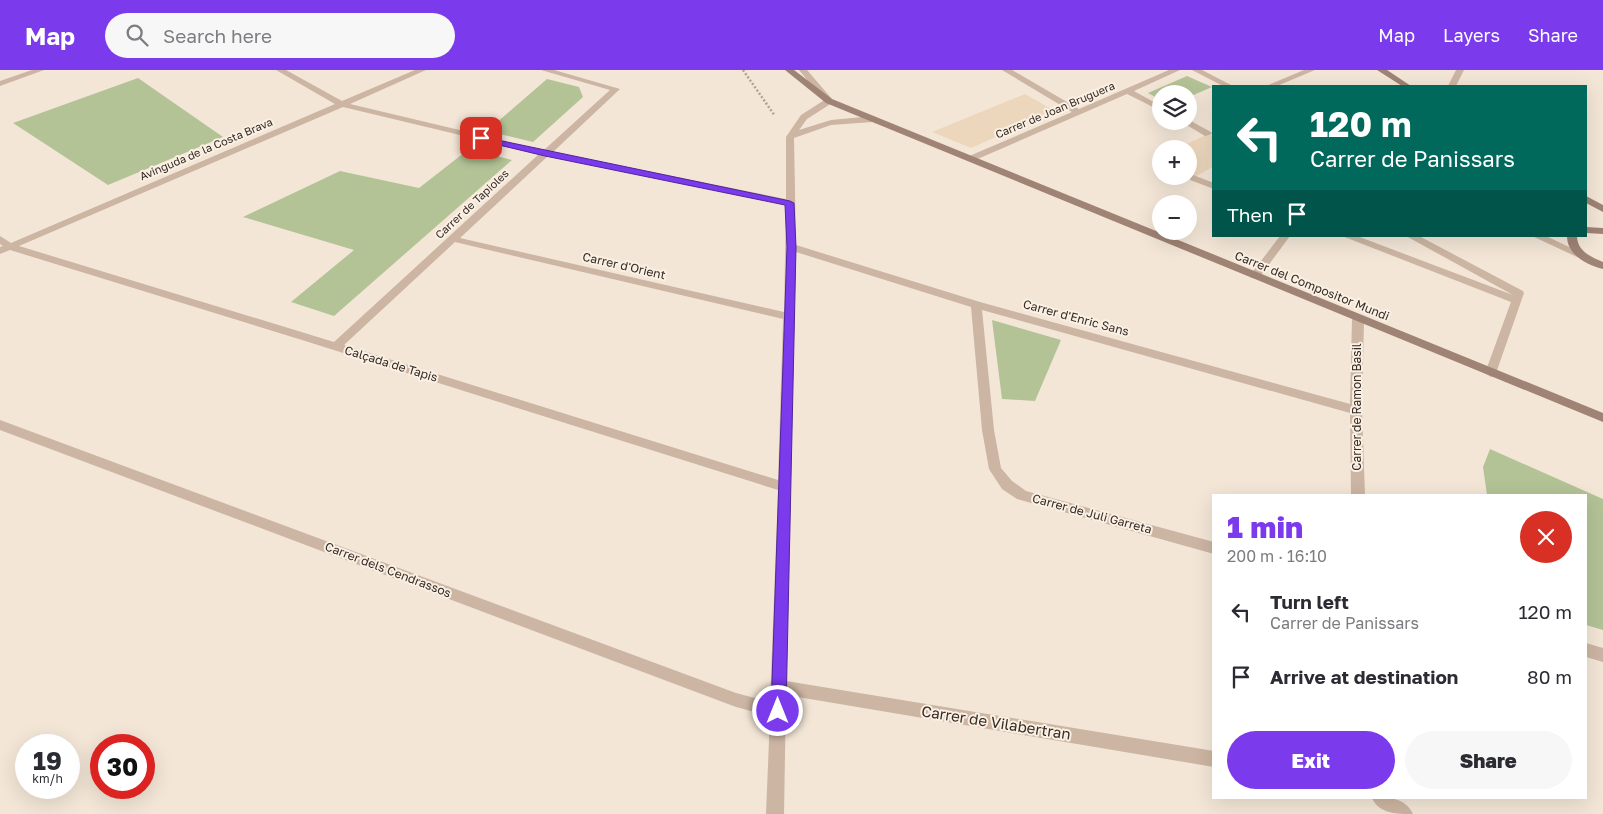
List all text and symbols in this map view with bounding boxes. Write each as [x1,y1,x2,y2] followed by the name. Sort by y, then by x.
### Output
[105,13,455,58] search box
[25,21,75,50] text: Map
[123,21,151,49] icon: search
[163,24,272,47] text: Search here
[1378,24,1415,46] text: Map
[1443,24,1500,46] text: Layers
[1528,24,1578,46] text: Share
[993,78,1116,141] street label: Carrer de Joan Bruguera
[1152,85,1197,240] map controls
[1152,85,1197,130] button: layers
[1310,103,1412,145] text: 120 m
[1227,105,1292,170] icon: left
[137,115,274,182] street label: Avinguda de la Costa Brava
[460,117,502,159] pin
[467,124,495,152] icon: arrive
[1152,140,1197,185] button: +
[1310,145,1515,172] text: Carrer de Panissars
[432,166,511,241] street label: Carrer de Tapioles
[1152,195,1197,240] button: −
[1283,200,1311,228] icon: arrive
[1227,203,1273,226] text: Then
[1233,248,1392,323] street label: Carrer del Compositor Mundi
[581,249,667,282] street label: Carrer d'Orient
[1021,296,1131,339] street label: Carrer d'Enric Sans
[343,342,440,385] street label: Calçada de Tapis
[1349,343,1364,471] street label: Carrer de Ramon Basil
[1031,490,1154,537] street label: Carrer de Juli Garreta
[1227,509,1303,545] text: 1 min
[1520,511,1572,563] button: close
[323,539,453,601] street label: Carrer dels Cendrassos
[1227,546,1327,566] text: 200 m · 16:10
[1270,590,1349,613] text: Turn left
[1227,598,1255,626] icon: left
[1518,600,1572,623] text: 120 m
[1270,613,1419,633] text: Carrer de Panissars
[1227,663,1255,691] icon: arrive
[1270,665,1458,688] text: Arrive at destination
[1527,665,1572,688] text: 80 m
[751,684,803,736] position arrow
[920,701,1072,743] street label: Carrer de Vilabertran
[1227,731,1395,789] button: Exit
[1405,731,1572,789] button: Share
[90,734,155,799] speed limit sign: 30
[33,745,62,776] text: 19
[32,771,63,786] text: km/h

